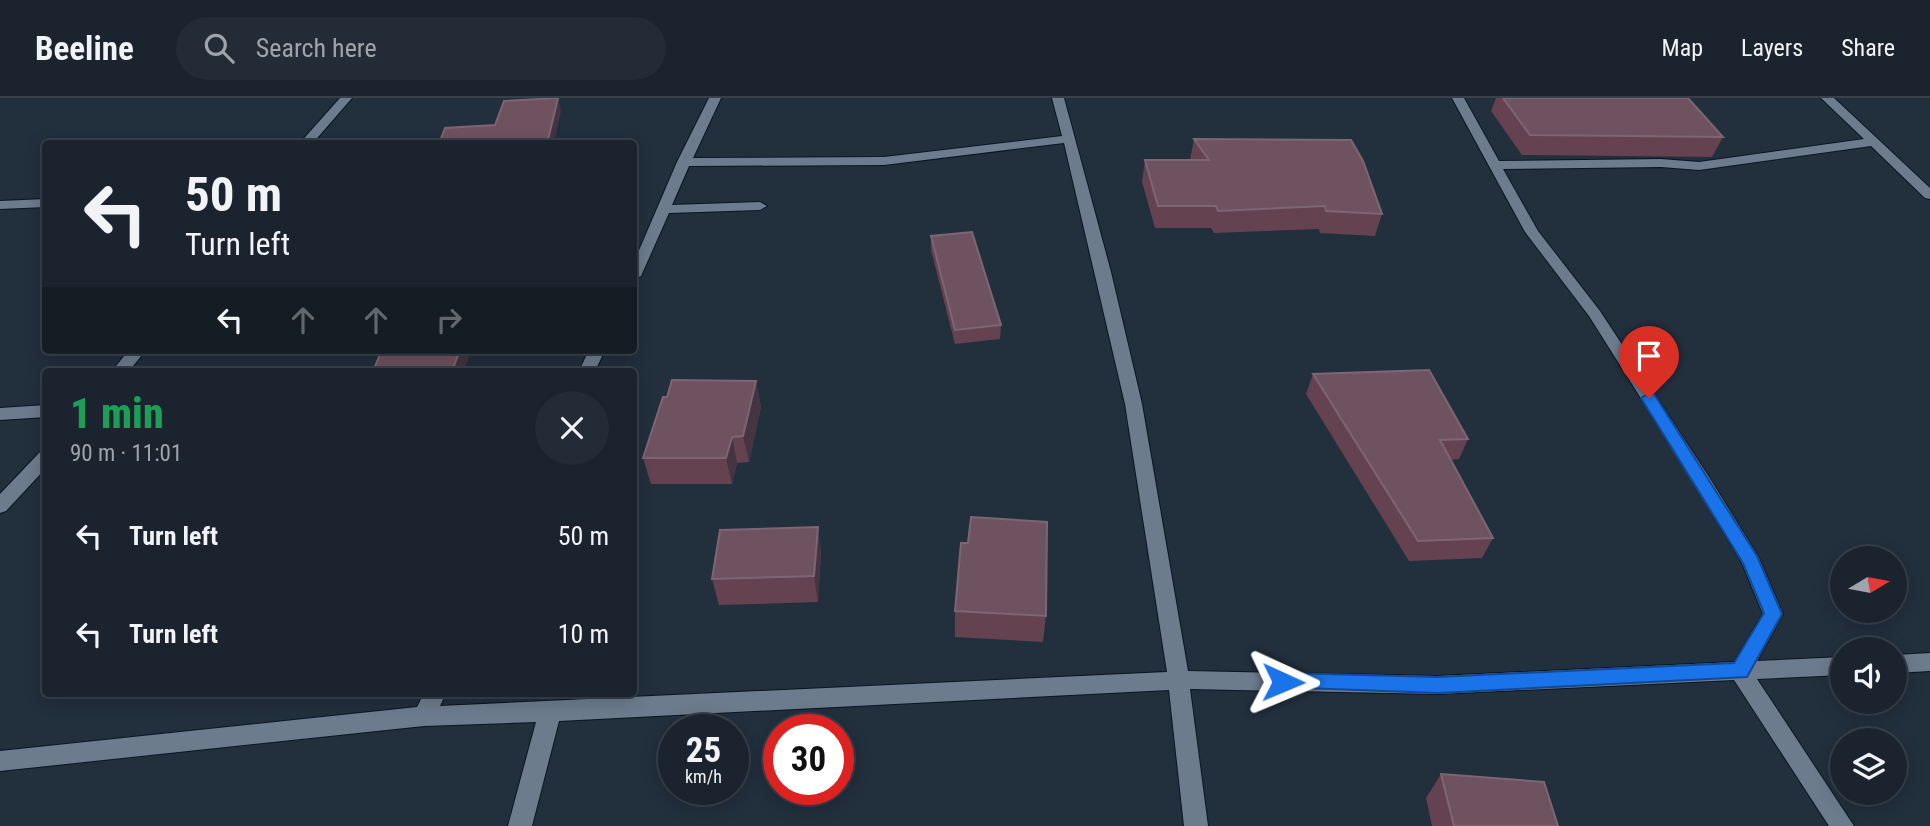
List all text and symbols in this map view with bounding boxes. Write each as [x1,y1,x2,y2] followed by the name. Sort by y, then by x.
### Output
[176,17,666,80] search box
[35,29,134,68] text: Beeline
[200,29,238,67] icon: search
[256,33,377,63] text: Search here
[1662,34,1703,62] text: Map
[1741,34,1803,62] text: Layers
[1841,34,1895,62] text: Share
[185,166,282,223] text: 50 m
[70,168,161,259] icon: left
[185,225,290,263] text: Turn left
[211,301,249,339] icon: left
[284,301,322,339] icon: ahead
[357,301,395,339] icon: ahead
[430,301,468,339] icon: right
[1619,326,1679,398] pin
[1630,337,1668,375] icon: arrive
[70,389,164,438] text: 1 min
[535,391,609,465] button: close
[70,440,182,467] text: 90 m · 11:01
[70,517,108,555] icon: left
[129,521,218,551] text: Turn left
[558,521,609,551] text: 50 m
[1830,546,1908,623] north arrow
[1830,546,1907,805] map controls
[70,615,108,653] icon: left
[129,619,218,649] text: Turn left
[558,619,609,649] text: 10 m
[1830,637,1907,714] button: sound
[1246,645,1320,719] position arrow
[763,714,854,805] speed limit sign: 30
[1830,728,1907,805] button: layers
[686,730,721,771] text: 25
[685,766,722,787] text: km/h

